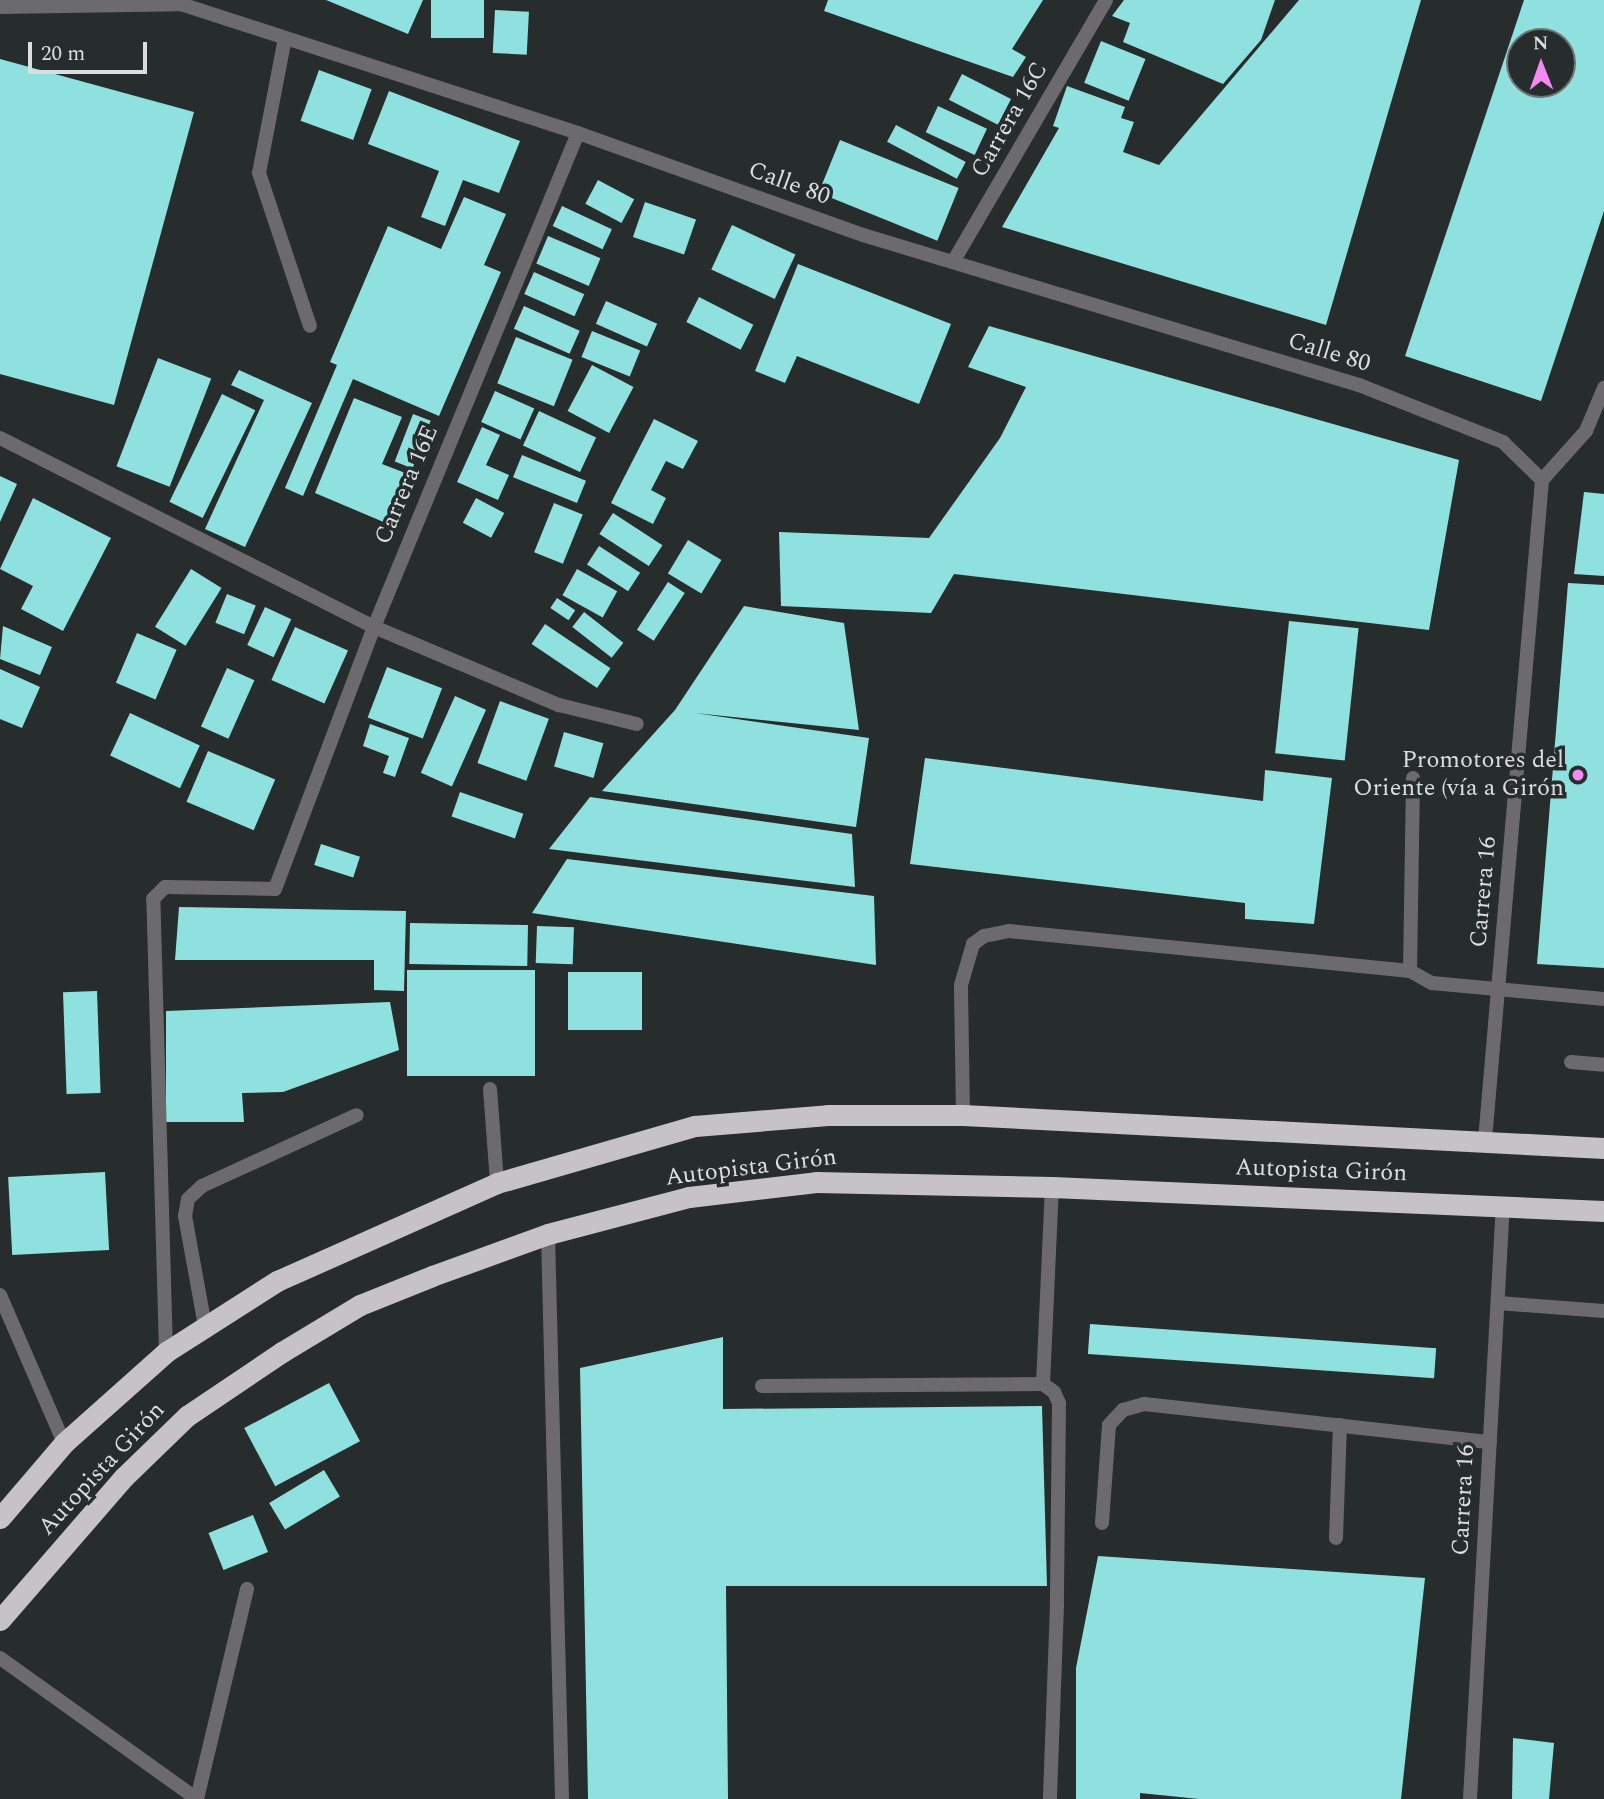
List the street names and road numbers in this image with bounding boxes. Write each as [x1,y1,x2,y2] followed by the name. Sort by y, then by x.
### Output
[965,57,1055,183] street label: Carrera 16C
[744,156,834,212] street label: Calle 80
[1284,327,1374,379] street label: Calle 80
[369,421,445,549] street label: Carrera 16E
[1465,835,1503,949] street label: Carrera 16
[664,1143,838,1193] street label: Autopista Girón
[1234,1154,1408,1188] street label: Autopista Girón
[33,1396,171,1542] street label: Autopista Girón
[1447,1444,1481,1556] street label: Carrera 16

